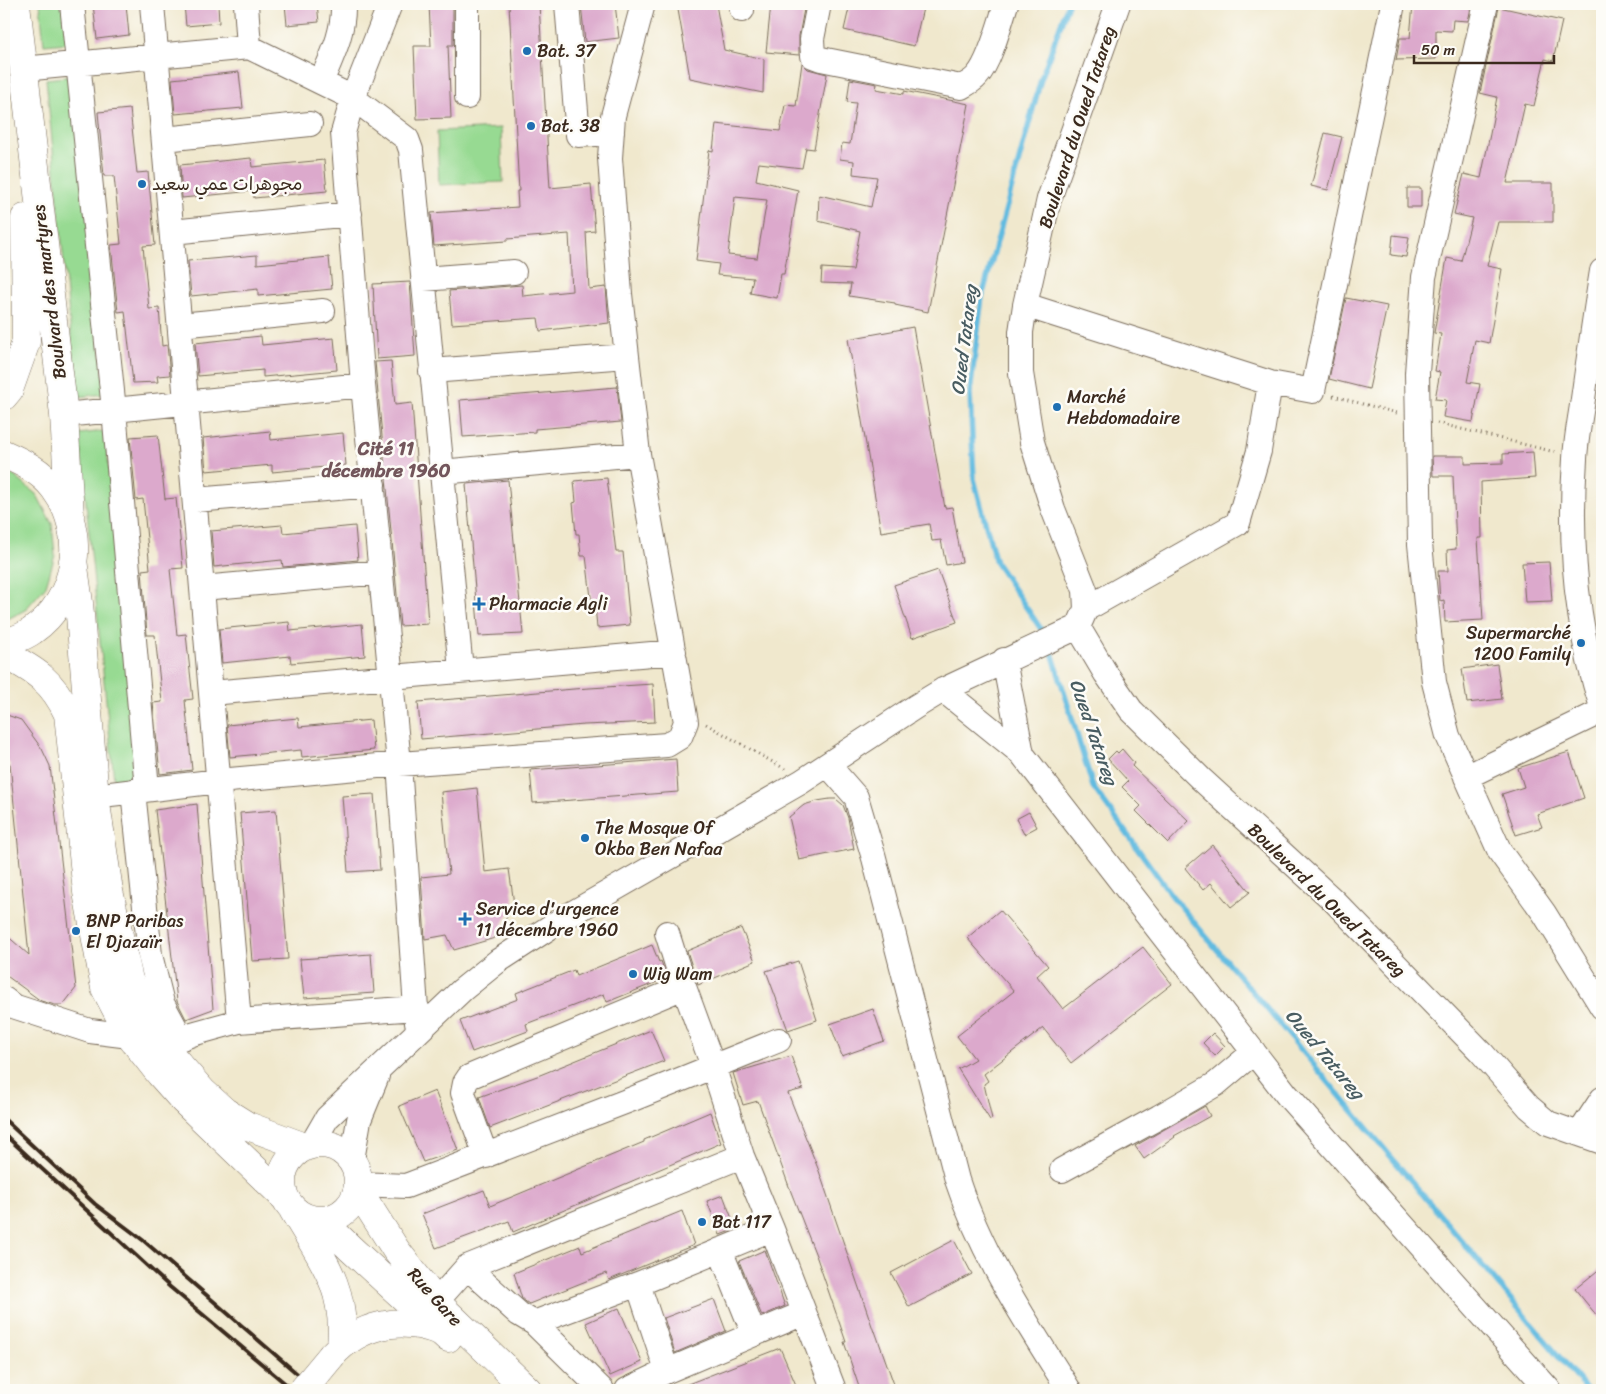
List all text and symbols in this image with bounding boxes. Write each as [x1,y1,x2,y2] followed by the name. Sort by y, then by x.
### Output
[1029,21,1125,233] street label: Boulevard du Oued Tatareg
[1414,32,1554,64] scale bar
[537,35,597,67] place label: Bat. 37
[1421,37,1456,63] text: 50 m
[521,45,533,57] marker: Bat. 37
[541,110,600,142] place label: Bat. 38
[525,120,537,132] marker: Bat. 38
[152,168,302,200] place label: مجوهرات عمي سعيد
[136,178,148,190] marker: مجوهرات عمي سعيد
[22,202,76,381] street label: Boulvard des martyres
[941,282,987,397] water label: Oued Tatareg
[1067,381,1180,434] place label: Marché Hebdomadaire
[1051,401,1063,413] marker: Marché Hebdomadaire
[321,432,451,487] district label: Cité 11 décembre 1960
[489,588,609,620] place label: Pharmacie Agli
[473,598,485,610] marker: Pharmacie Agli
[1466,617,1572,670] place label: Supermarché 1200 Family
[1575,637,1587,649] marker: Supermarché 1200 Family
[1060,674,1128,791] water label: Oued Tatareg
[595,812,723,865] place label: The Mosque Of Okba Ben Nafaa
[1240,815,1414,985] street label: Boulevard du Oued Tatareg
[579,832,591,844] marker: The Mosque Of Okba Ben Nafaa
[476,893,619,946] place label: Service d'urgence 11 décembre 1960
[86,905,184,958] place label: BNP Paribas El Djazaïr
[458,912,472,926] marker: Service d'urgence 11 décembre 1960
[70,925,82,937] marker: BNP Paribas El Djazaïr
[643,958,713,990] place label: Wig Wam
[627,968,639,980] marker: Wig Wam
[1277,1001,1374,1108] water label: Oued Tatareg
[712,1206,772,1238] place label: Bat 117
[696,1216,708,1228] marker: Bat 117
[399,1260,471,1334] street label: Rue Gare

